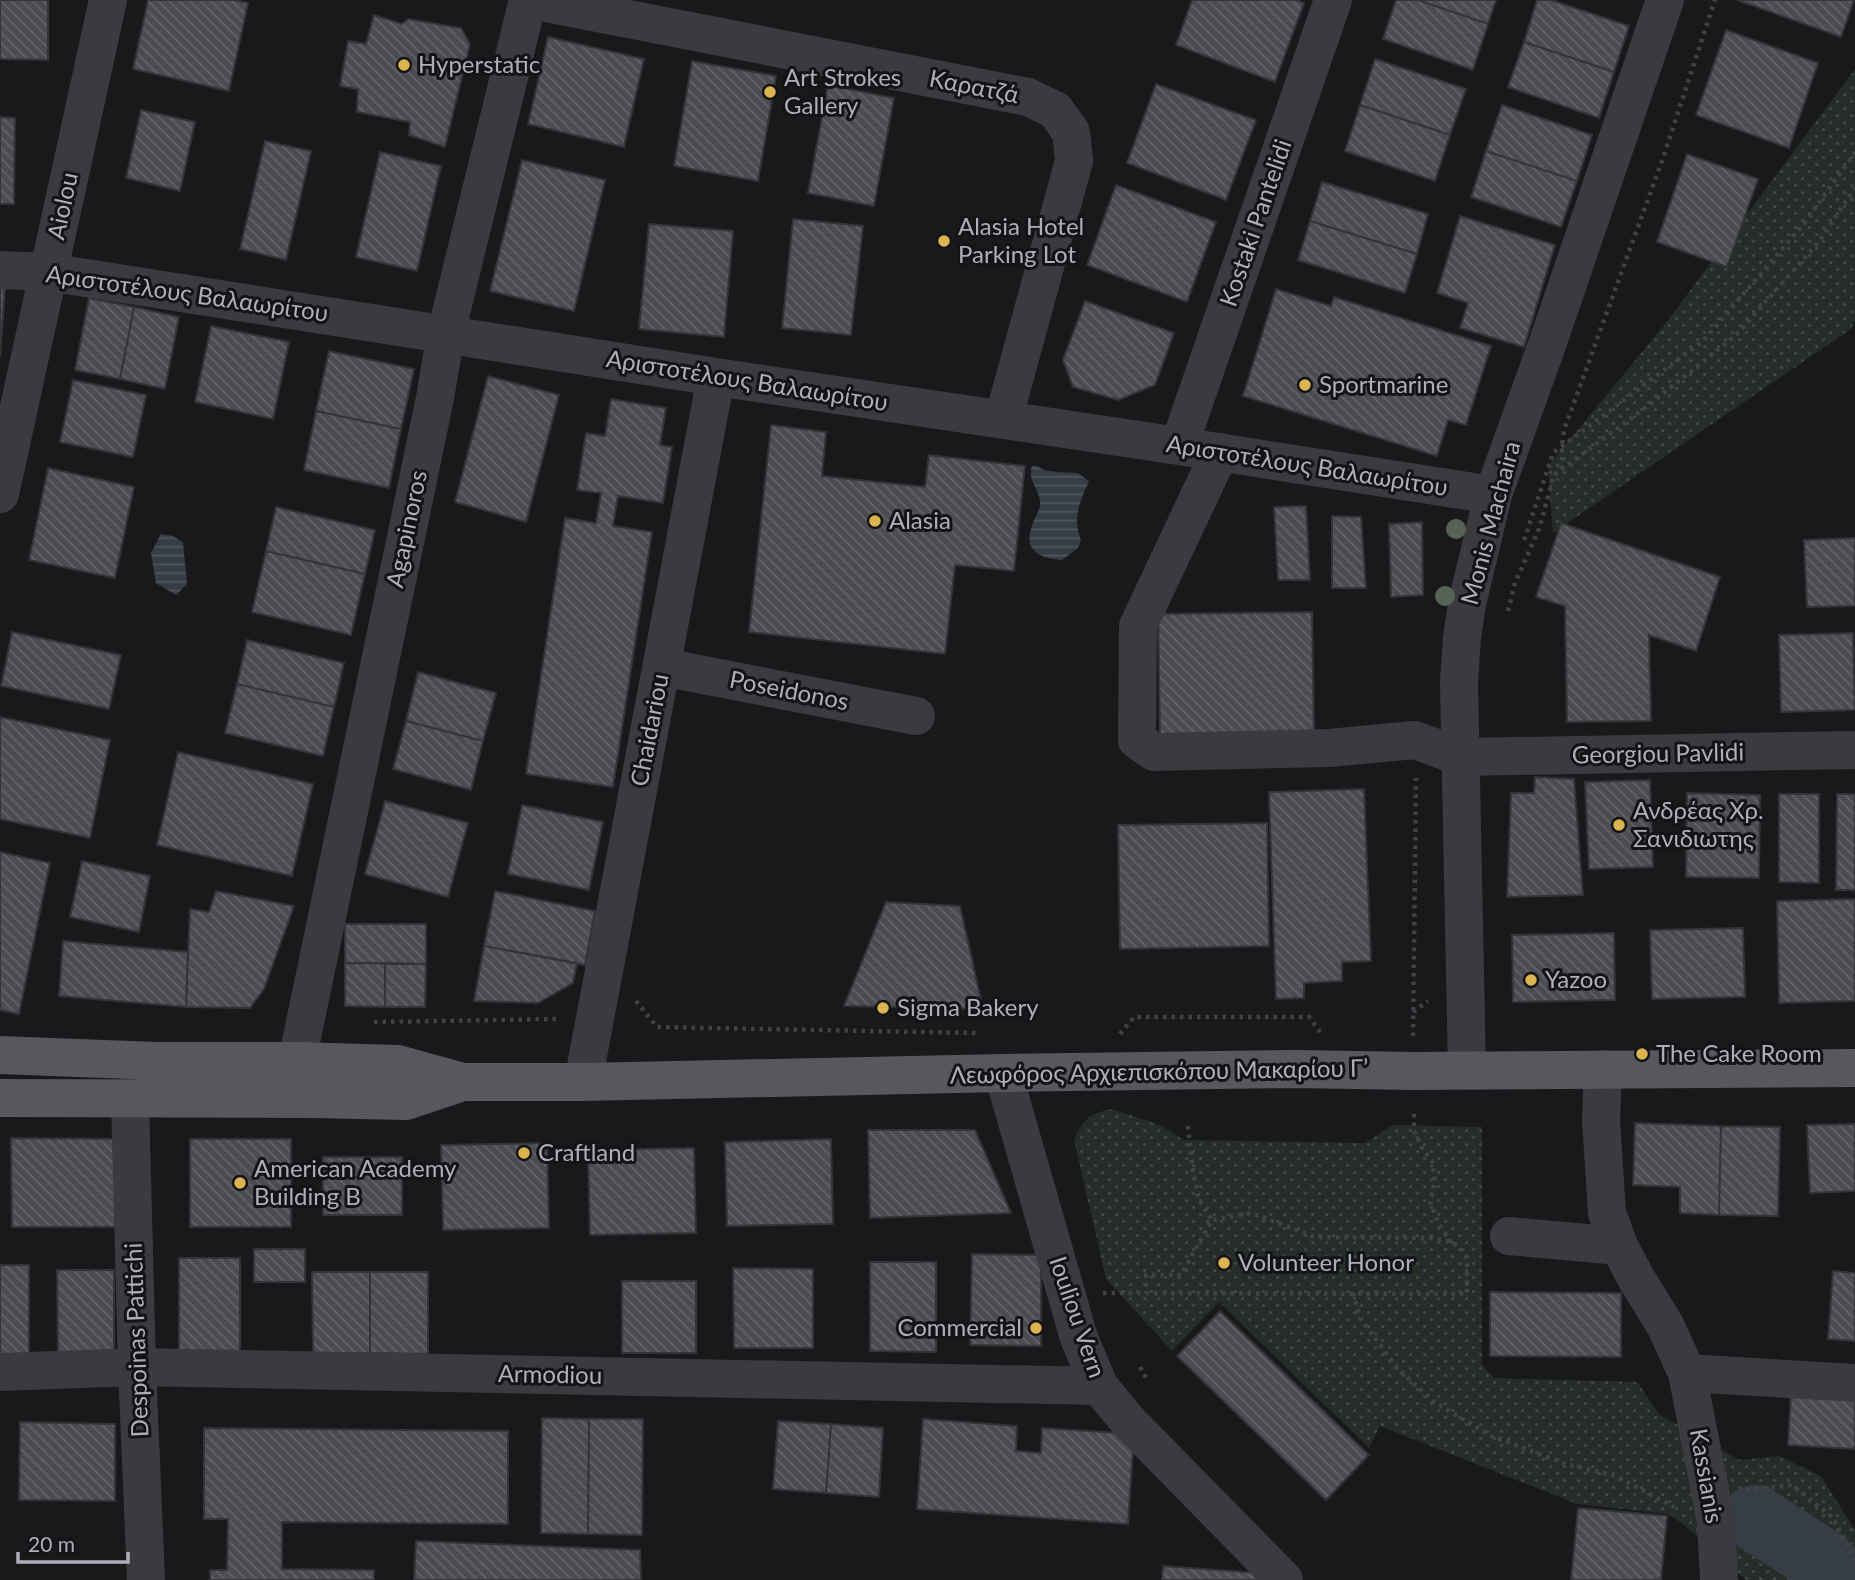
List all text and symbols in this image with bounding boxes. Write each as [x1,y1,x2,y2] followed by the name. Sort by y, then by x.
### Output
[418,49,540,78] place label: Hyperstatic
[396,57,412,73] marker: Hyperstatic
[784,62,901,119] place label: Art Strokes Gallery
[927,63,1022,109] street label: Καρατζά
[762,84,778,100] marker: Art Strokes Gallery
[1212,135,1297,310] street label: Kostaki Pantelidi
[40,169,83,242] street label: Aiolou
[958,211,1084,268] place label: Alasia Hotel Parking Lot
[936,233,952,249] marker: Alasia Hotel Parking Lot
[44,258,330,327] street label: Αριστοτέλους Βαλαωρίτου
[604,343,890,416] street label: Αριστοτέλους Βαλαωρίτου
[1319,369,1448,398] place label: Sportmarine
[1297,377,1313,393] marker: Sportmarine
[1164,428,1450,501] street label: Αριστοτέλους Βαλαωρίτου
[1454,438,1525,608] street label: Monis Machaira
[379,467,432,590] street label: Agapinoros
[889,505,951,534] place label: Alasia
[867,513,883,529] marker: Alasia
[727,664,851,715] street label: Poseidonos
[623,671,674,788] street label: Chaidariou
[1572,736,1744,769] street label: Georgiou Pavlidi
[1633,795,1764,852] place label: Ανδρέας Χρ. Σανιδιωτης
[1611,817,1627,833] marker: Ανδρέας Χρ. Σανιδιωτης
[1545,964,1607,993] place label: Yazoo
[1523,972,1539,988] marker: Yazoo
[897,992,1039,1021] place label: Sigma Bakery
[875,1000,891,1016] marker: Sigma Bakery
[1656,1038,1822,1067] place label: The Cake Room
[1634,1046,1650,1062] marker: The Cake Room
[950,1052,1368,1089] street label: Λεωφόρος Αρχιεπισκόπου Μακαρίου Γ’
[538,1137,635,1166] place label: Craftland
[516,1145,532,1161] marker: Craftland
[254,1153,457,1210] place label: American Academy Building B
[232,1175,248,1191] marker: American Academy Building B
[118,1242,153,1438] street label: Despoinas Pattichi
[1238,1247,1414,1276] place label: Volunteer Honor
[1044,1252,1113,1381] street label: Iouliou Vern
[1216,1255,1232,1271] marker: Volunteer Honor
[897,1312,1022,1341] place label: Commercial
[1028,1320,1044,1336] marker: Commercial
[498,1358,603,1389] street label: Armodiou
[1685,1426,1730,1525] street label: Kassianis
[18,1520,128,1564] scale bar
[28,1531,75,1556] text: 20 m

